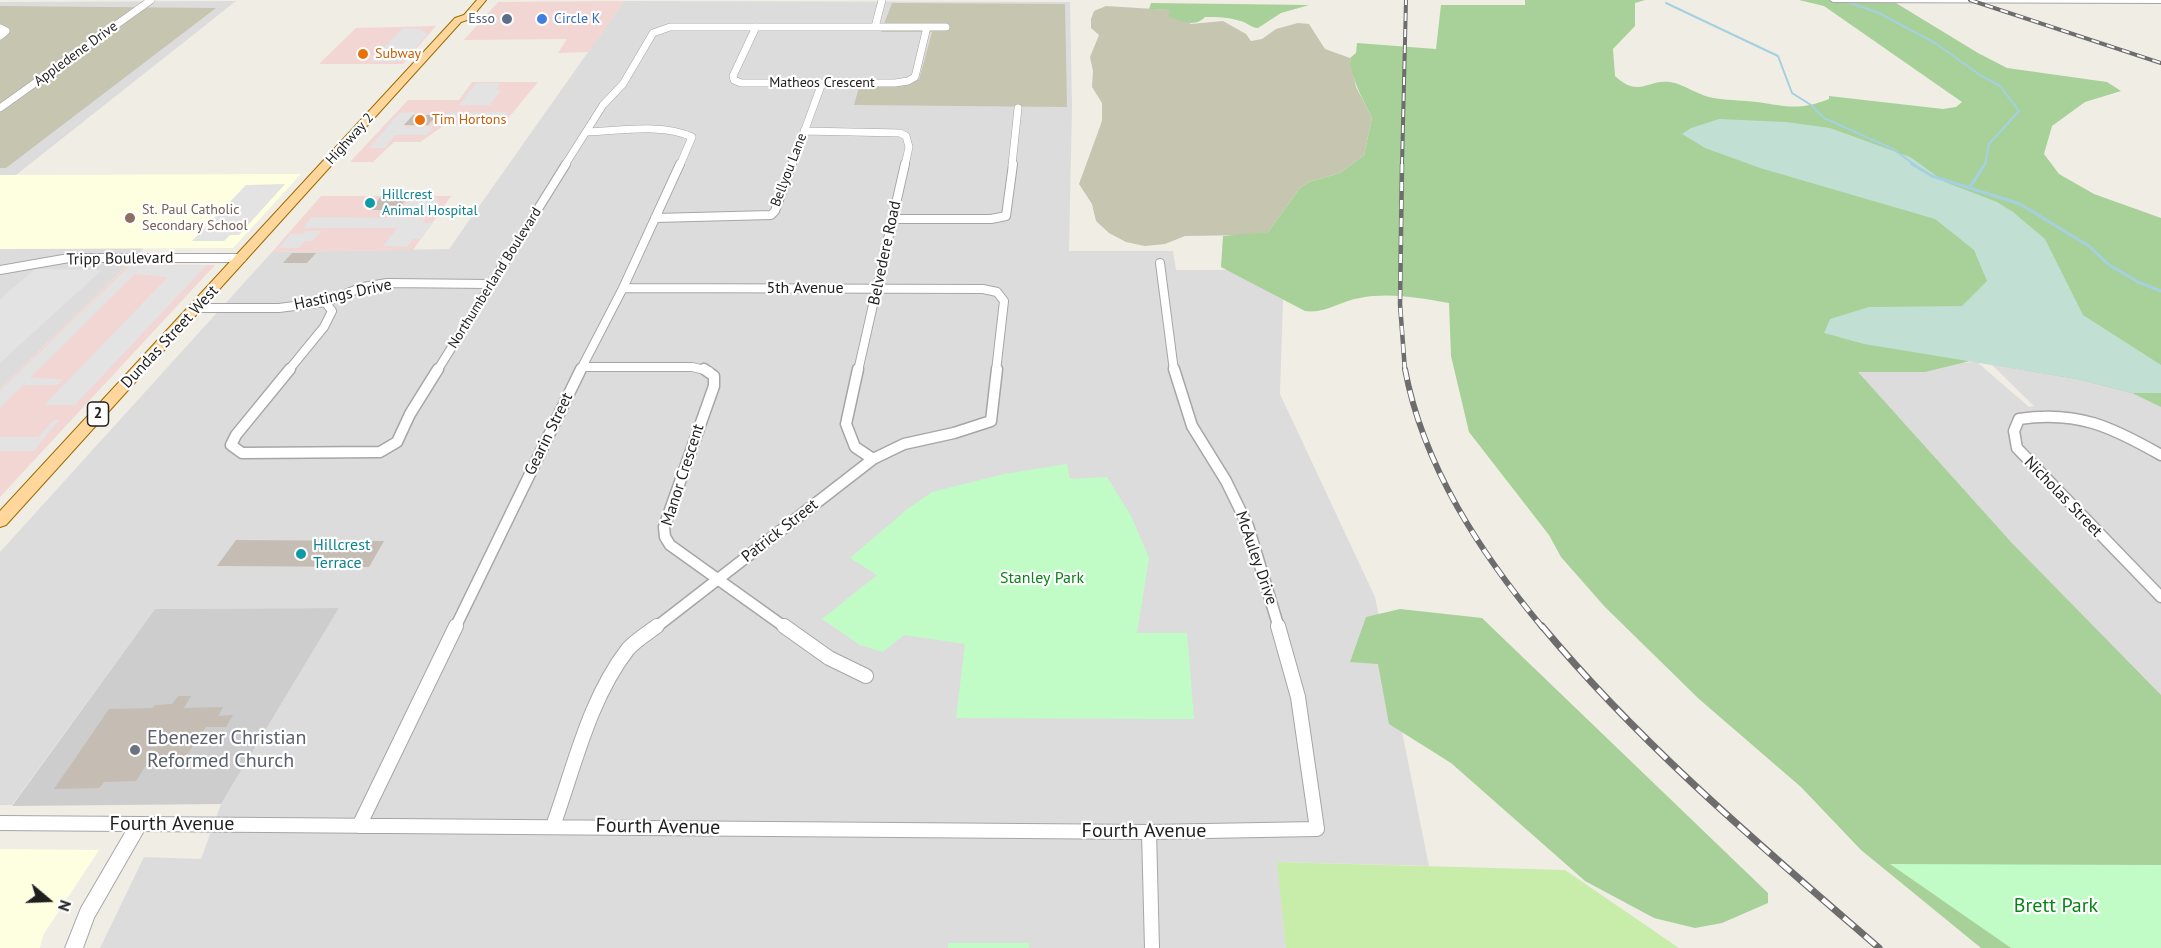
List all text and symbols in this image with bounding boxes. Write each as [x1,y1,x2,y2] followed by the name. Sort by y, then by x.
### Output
[468,11,495,27] place label: Esso
[554,11,600,27] place label: Circle K
[500,12,514,26] marker: Esso
[535,12,549,26] marker: Circle K
[31,18,121,90] street label: Appledene Drive
[375,46,421,62] place label: Subway
[356,47,370,61] marker: Subway
[769,75,875,91] street label: Matheos Crescent
[323,110,377,168] street label: Highway 2
[432,112,506,128] place label: Tim Hortons
[413,113,427,127] marker: Tim Hortons
[767,131,811,209] street label: Bellyou Lane
[382,187,478,220] place label: Hillcrest Animal Hospital
[363,196,377,210] marker: Hillcrest Animal Hospital
[865,199,905,307] street label: Belvedere Road
[142,202,248,234] place label: St. Paul Catholic Secondary School
[445,204,545,352] street label: Northumberland Boulevard
[123,211,137,225] marker: St. Paul Catholic Secondary School
[66,248,174,270] street label: Tripp Boulevard
[292,275,394,315] street label: Hastings Drive
[766,278,844,298] street label: 5th Avenue
[117,282,223,392] street label: Dundas Street West
[521,390,577,478] street label: Gearin Street
[88,402,108,426] road number: 2
[657,422,709,528] street label: Manor Crescent
[2020,453,2106,541] street label: Nicholas Street
[738,495,822,567] street label: Patrick Street
[1231,509,1281,607] street label: McAuley Drive
[313,535,370,573] place label: Hillcrest Terrace
[294,547,308,561] marker: Hillcrest Terrace
[1000,568,1084,588] park label: Stanley Park
[147,726,306,773] place label: Ebenezer Christian Reformed Church
[128,743,142,757] marker: Ebenezer Christian Reformed Church
[110,812,234,836] street label: Fourth Avenue
[595,814,721,840] street label: Fourth Avenue
[1082,819,1206,843] street label: Fourth Avenue
[18,870,78,930] north arrow
[2014,894,2098,918] park label: Brett Park
[54,898,76,914] text: N

